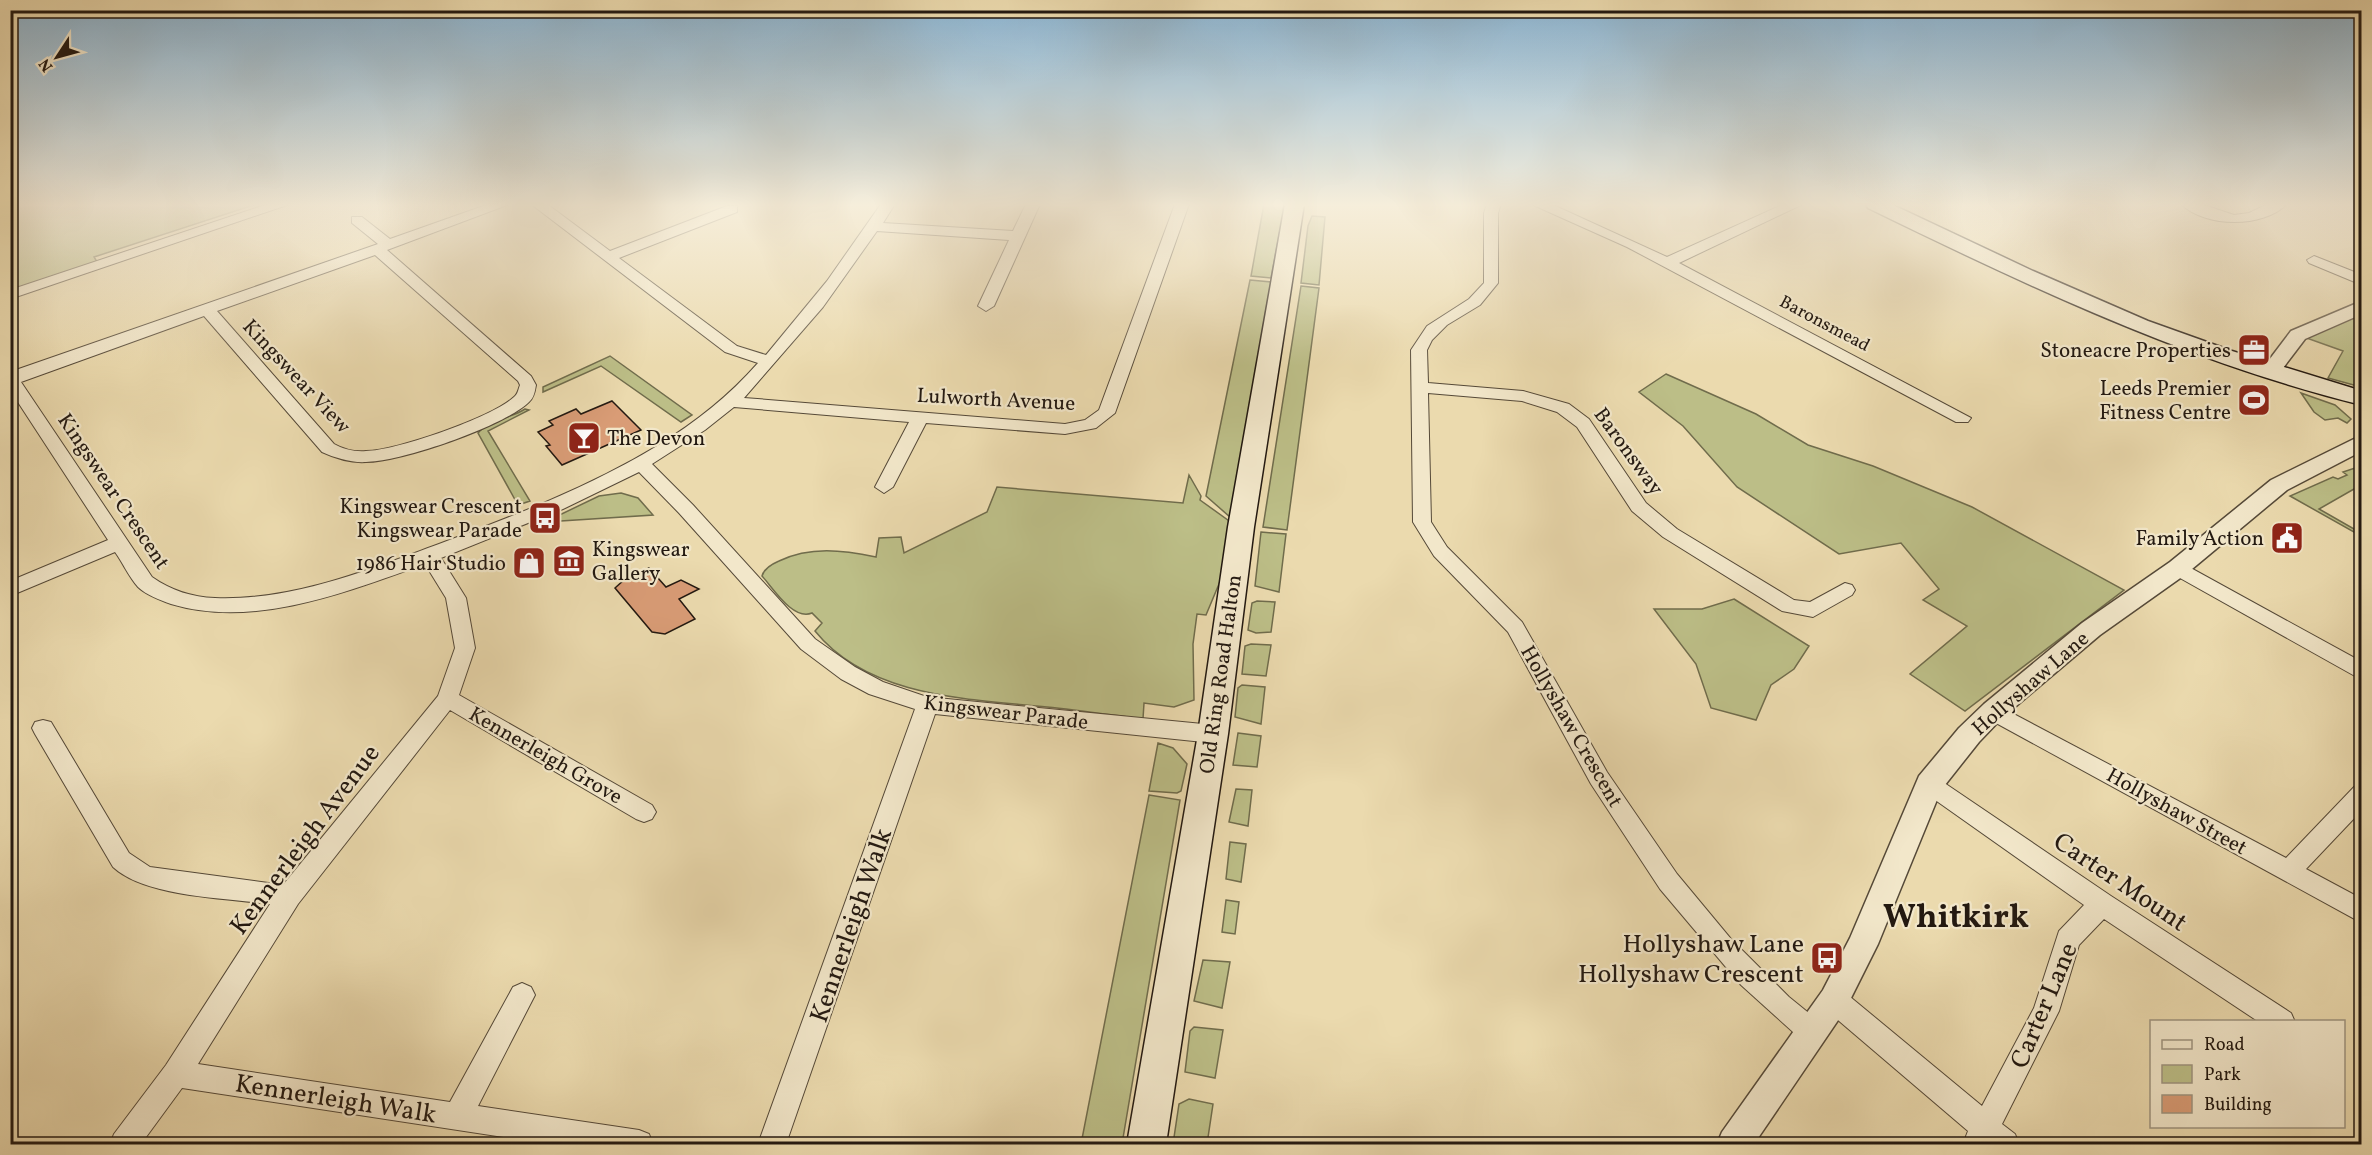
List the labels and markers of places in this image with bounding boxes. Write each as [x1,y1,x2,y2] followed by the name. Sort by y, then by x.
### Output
[2236,332,2272,368] office icon: Stoneacre Properties
[2040,337,2231,366] place label: Stoneacre Properties
[2099,375,2231,428] place label: Leeds Premier Fitness Centre
[2236,382,2272,418] sports icon: Leeds Premier Fitness Centre
[566,420,602,456] bar icon: The Devon
[607,425,705,454] place label: The Devon
[339,493,522,546] place label: Kingswear Crescent Kingswear Parade
[527,500,563,536] bus stop icon: Kingswear Crescent Kingswear Parade
[2269,520,2305,556] public building icon: Family Action
[2136,525,2264,554] place label: Family Action
[592,536,690,589] place label: Kingswear Gallery
[551,543,587,579] museum icon: Kingswear Gallery
[511,545,547,581] shop icon: 1986 Hair Studio
[356,550,506,579] place label: 1986 Hair Studio
[1578,927,1804,993] place label: Hollyshaw Lane Hollyshaw Crescent
[1809,940,1845,976] bus stop icon: Hollyshaw Lane Hollyshaw Crescent

